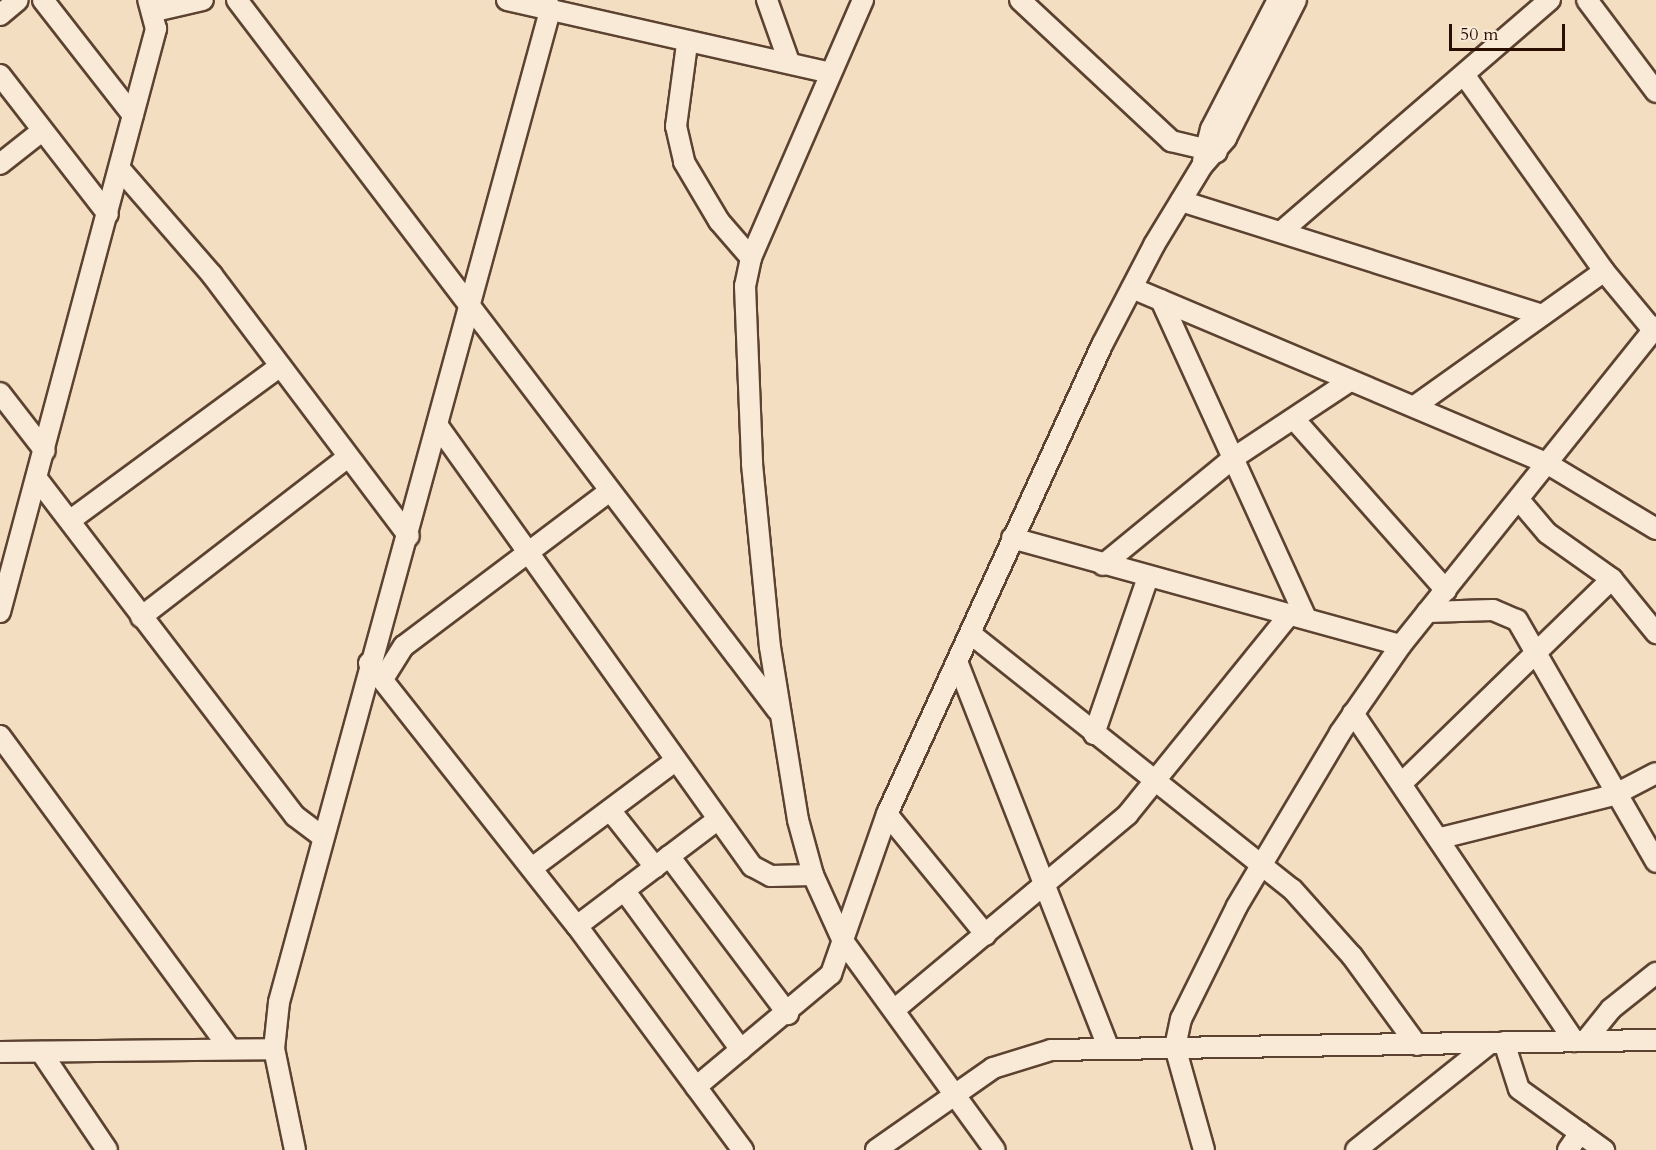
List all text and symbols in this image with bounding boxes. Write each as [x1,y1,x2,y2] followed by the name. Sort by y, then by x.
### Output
[1452,12,1568,50] scale bar
[1460,22,1499,47] text: 50 m

